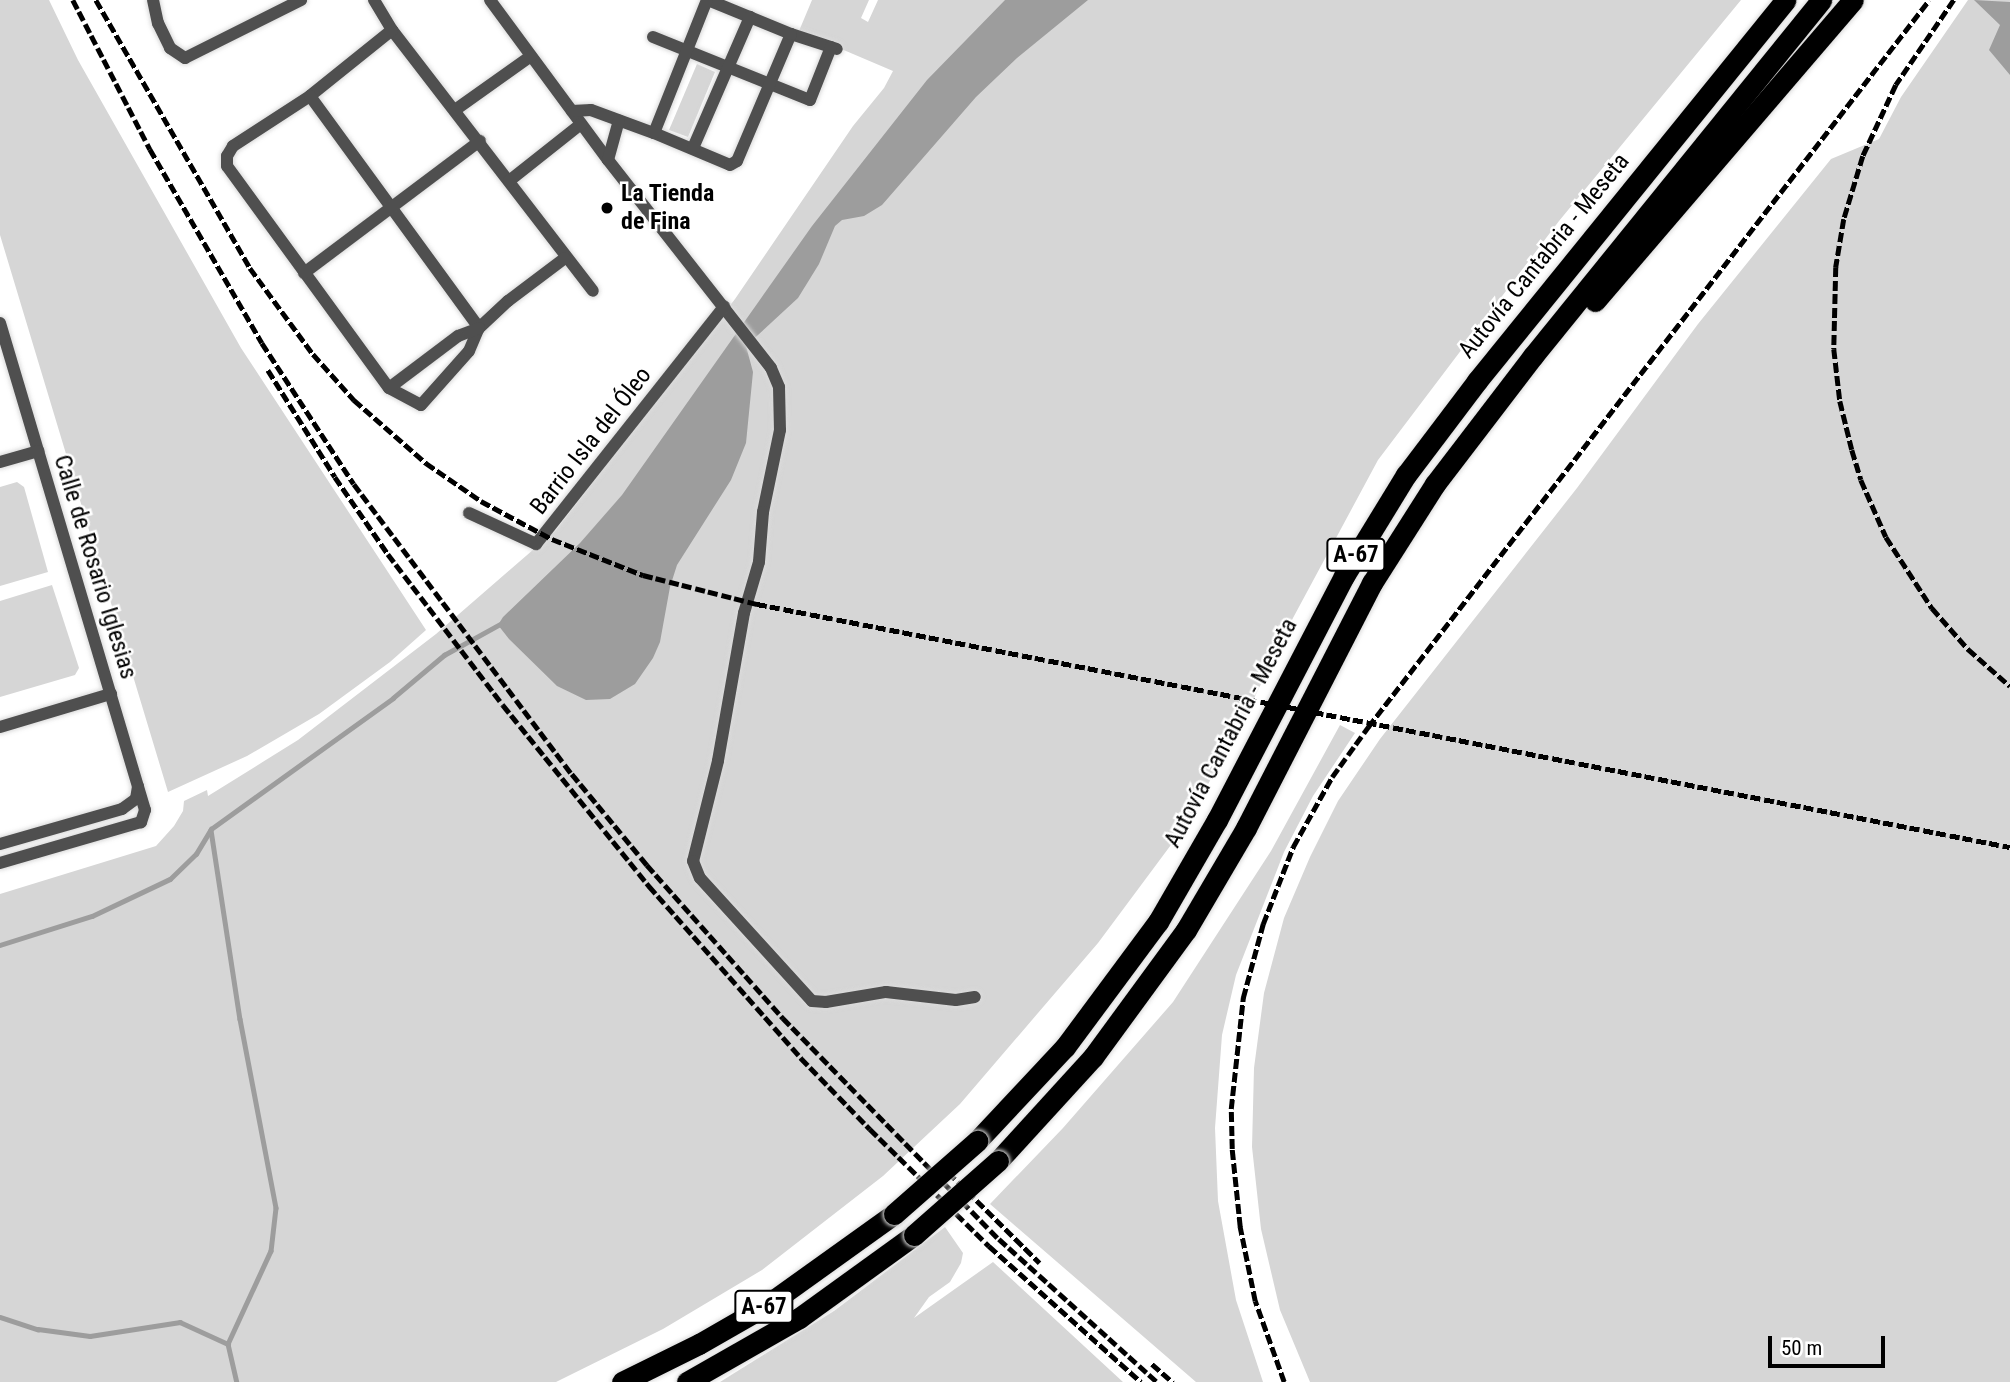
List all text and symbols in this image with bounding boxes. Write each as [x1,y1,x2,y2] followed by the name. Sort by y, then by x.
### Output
[1452,148,1636,364] street label: Autovía Cantabria - Meseta
[621,180,715,236] place label: La Tienda de Fina
[599,200,615,216] marker: La Tienda de Fina
[525,362,657,520] street label: Barrio Isla del Óleo
[47,452,143,682] street label: Calle de Rosario Iglesias
[1326,536,1386,575] road number: A-67
[1158,613,1304,853] street label: Autovía Cantabria - Meseta
[734,1288,794,1326] road number: A-67
[1772,1322,1889,1366] scale bar
[1781,1336,1822,1360] text: 50 m

